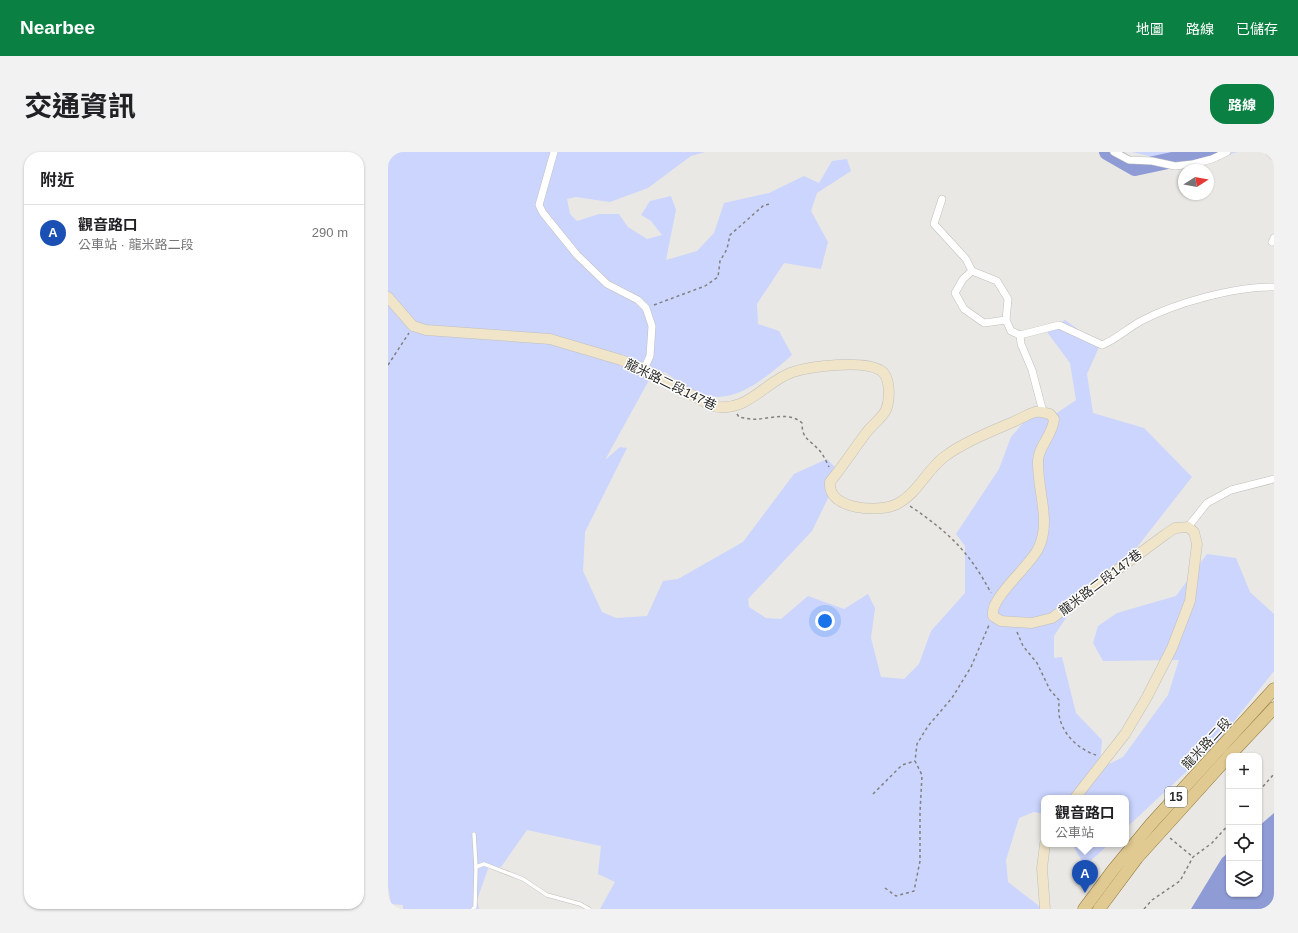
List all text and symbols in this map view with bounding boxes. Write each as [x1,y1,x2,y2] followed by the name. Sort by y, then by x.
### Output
[20,17,95,38] text: Nearbee
[1136,21,1164,37] text: 地圖
[1186,21,1214,37] text: 路線
[1236,21,1278,37] text: 已儲存
[1210,84,1274,124] button: 路線
[24,91,136,122] text: 交通資訊
[1178,164,1214,200] north arrow
[40,171,74,190] text: 附近
[78,216,138,233] text: 觀音路口
[48,225,58,240] text: A
[312,225,348,240] text: 290 m
[78,237,194,252] text: 公車站 · 龍米路二段
[623,356,719,413] street label: 龍米路二段147巷
[1056,546,1145,618] street label: 龍米路二段147巷
[815,611,835,631] your location
[1179,714,1234,772] street label: 龍米路二段
[1226,753,1262,897] map controls
[1226,753,1262,789] button: +
[1165,787,1187,807] road number: 15
[1226,789,1262,825] button: −
[1041,795,1129,847] popup
[1055,804,1115,821] text: 觀音路口
[1055,825,1094,840] text: 公車站
[1226,825,1262,861] button: locate
[1072,860,1098,893] pin: A
[1226,861,1262,897] button: layers

